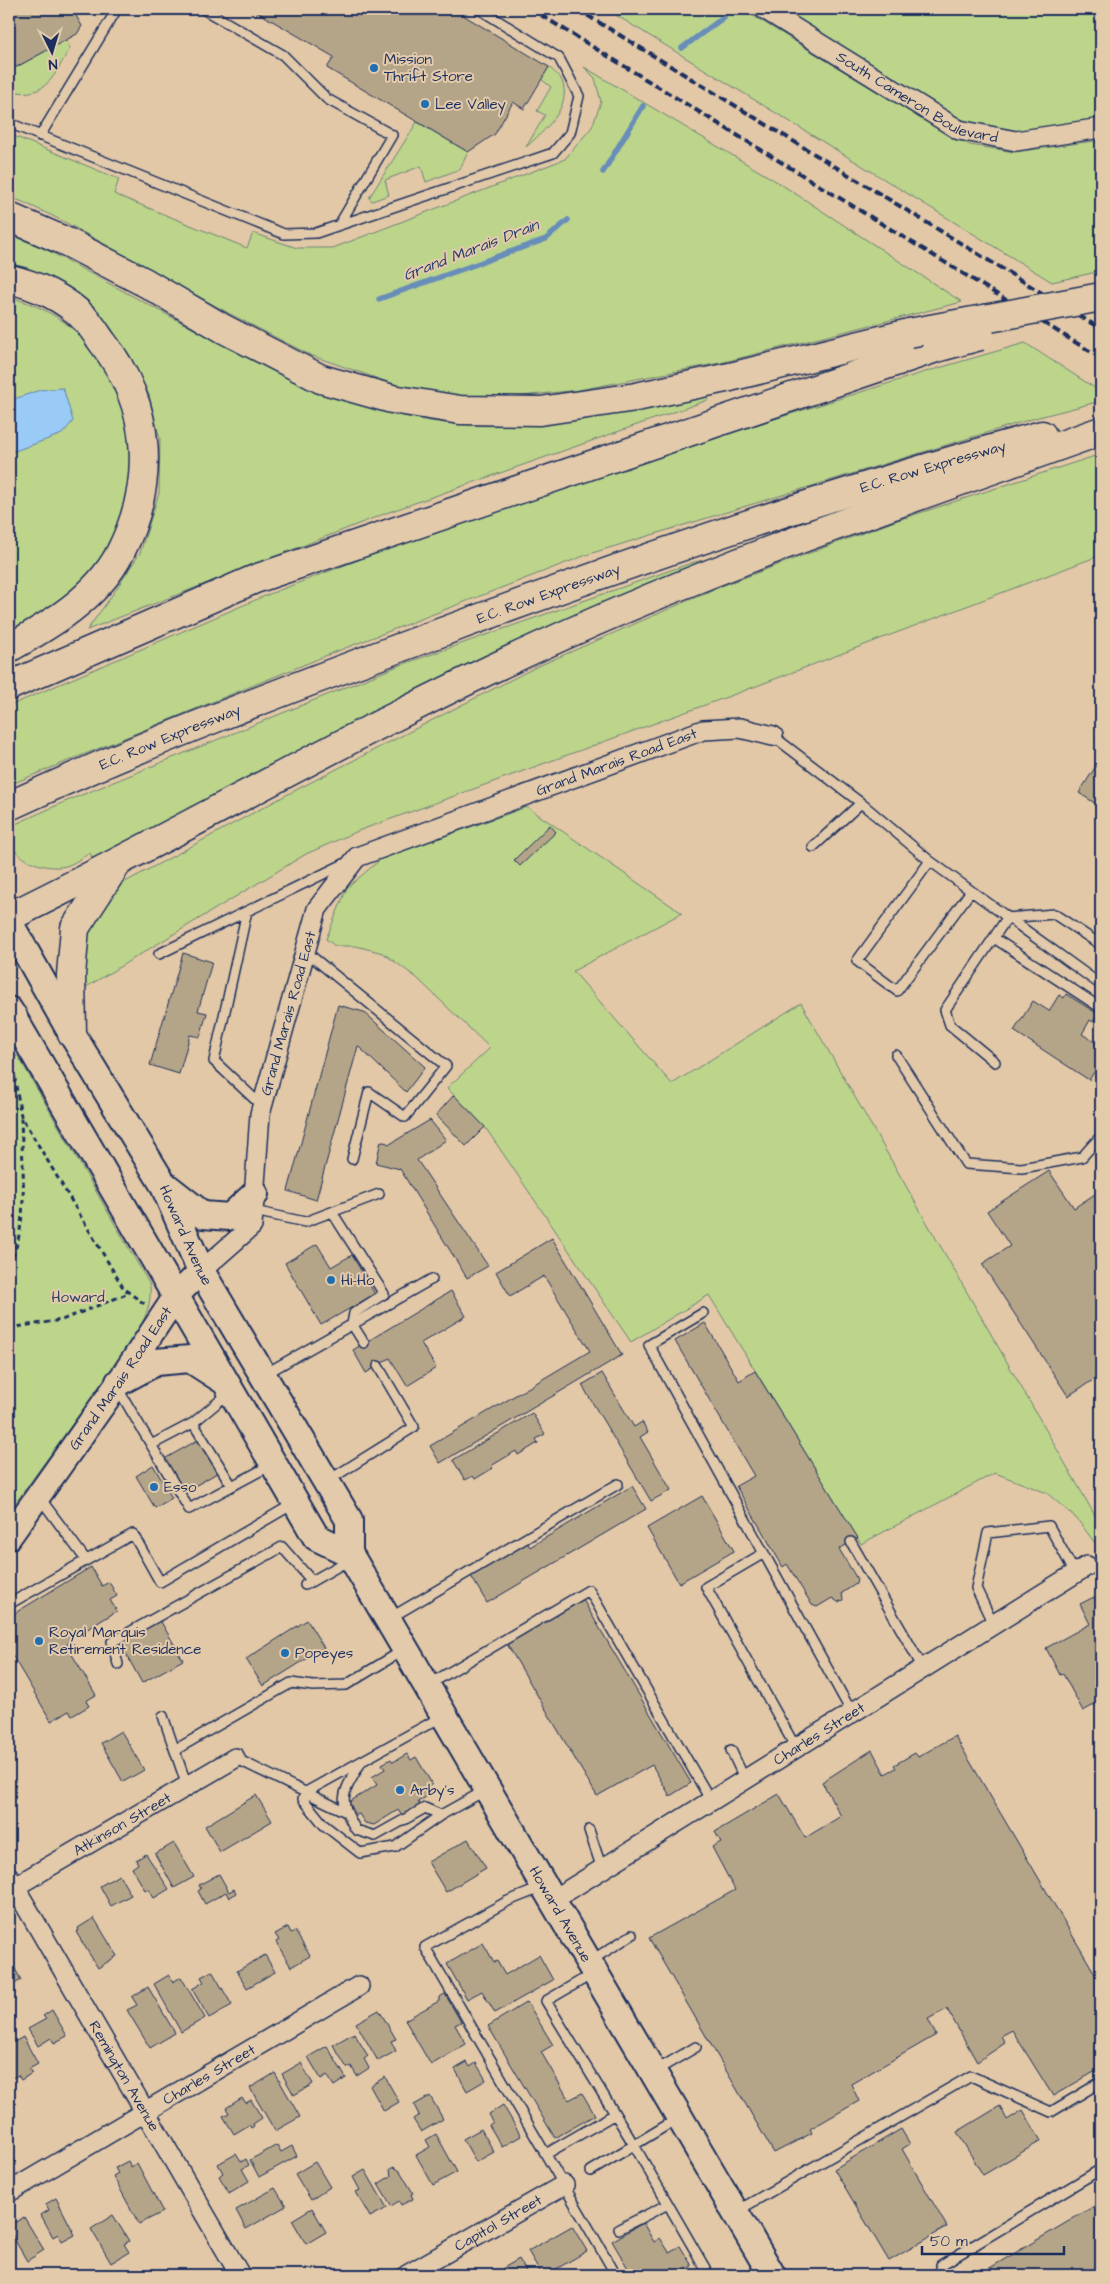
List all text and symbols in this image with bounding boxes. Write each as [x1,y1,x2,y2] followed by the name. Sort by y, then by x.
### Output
[28,28,78,78] north arrow
[832,46,1000,148] street label: South Cameron Boulevard
[384,49,473,87] place label: Mission Thrift Store
[48,54,58,74] text: N
[368,62,380,74] marker: Mission Thrift Store
[435,94,506,116] place label: Lee Valley
[419,98,431,110] marker: Lee Valley
[400,213,544,286] water label: Grand Marais Drain
[858,435,1008,498] street label: E.C. Row Expressway
[474,558,623,629] street label: E.C. Row Expressway
[96,699,244,775] street label: E.C. Row Expressway
[533,723,700,801] street label: Grand Marais Road East
[255,928,321,1098] street label: Grand Marais Road East
[154,1182,218,1289] street label: Howard Avenue
[341,1270,375,1291] place label: Hi-Ho
[325,1274,337,1286] marker: Hi-Ho
[51,1287,105,1308] park label: Howard
[64,1302,177,1454] street label: Grand Marais Road East
[164,1477,197,1498] place label: Esso
[148,1481,160,1493] marker: Esso
[49,1622,201,1660] place label: Royal Marquis Retirement Residence
[33,1635,45,1647] marker: Royal Marquis Retirement Residence
[295,1643,354,1665] place label: Popeyes
[279,1647,291,1659] marker: Popeyes
[769,1697,869,1770] street label: Charles Street
[410,1780,455,1802] place label: Arby's
[394,1784,406,1796] marker: Arby's
[69,1787,175,1861] street label: Atkinson Street
[524,1862,597,1966] street label: Howard Avenue
[84,2017,165,2135] street label: Remington Avenue
[159,2039,259,2110] street label: Charles Street
[450,2189,546,2256] street label: Capitol Street
[922,2224,1065,2256] scale bar
[930,2231,968,2252] text: 50 m

